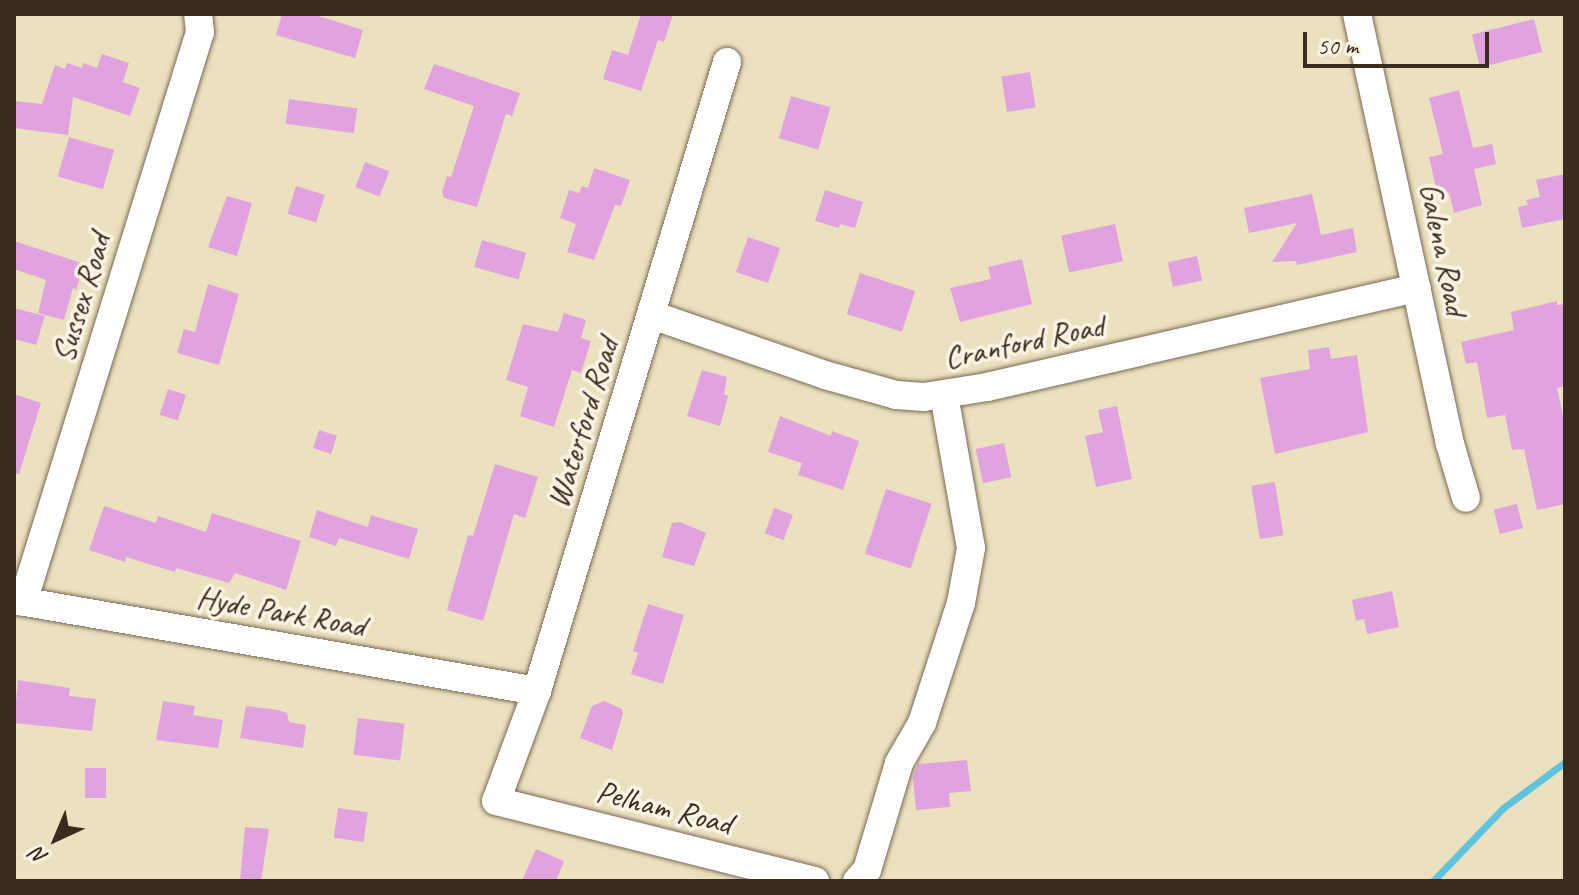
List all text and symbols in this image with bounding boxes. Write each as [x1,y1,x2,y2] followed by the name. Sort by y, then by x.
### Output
[1307,16,1493,66] scale bar
[1317,31,1358,61] text: 50 m
[1410,179,1476,319] street label: Galena Road
[44,230,120,366] street label: Sussex Road
[941,306,1107,378] street label: Cranford Road
[539,333,627,513] street label: Waterford Road
[193,578,369,646] street label: Hyde Park Road
[593,773,735,843] street label: Pelham Road
[16,799,96,879] north arrow
[25,841,54,871] text: N

